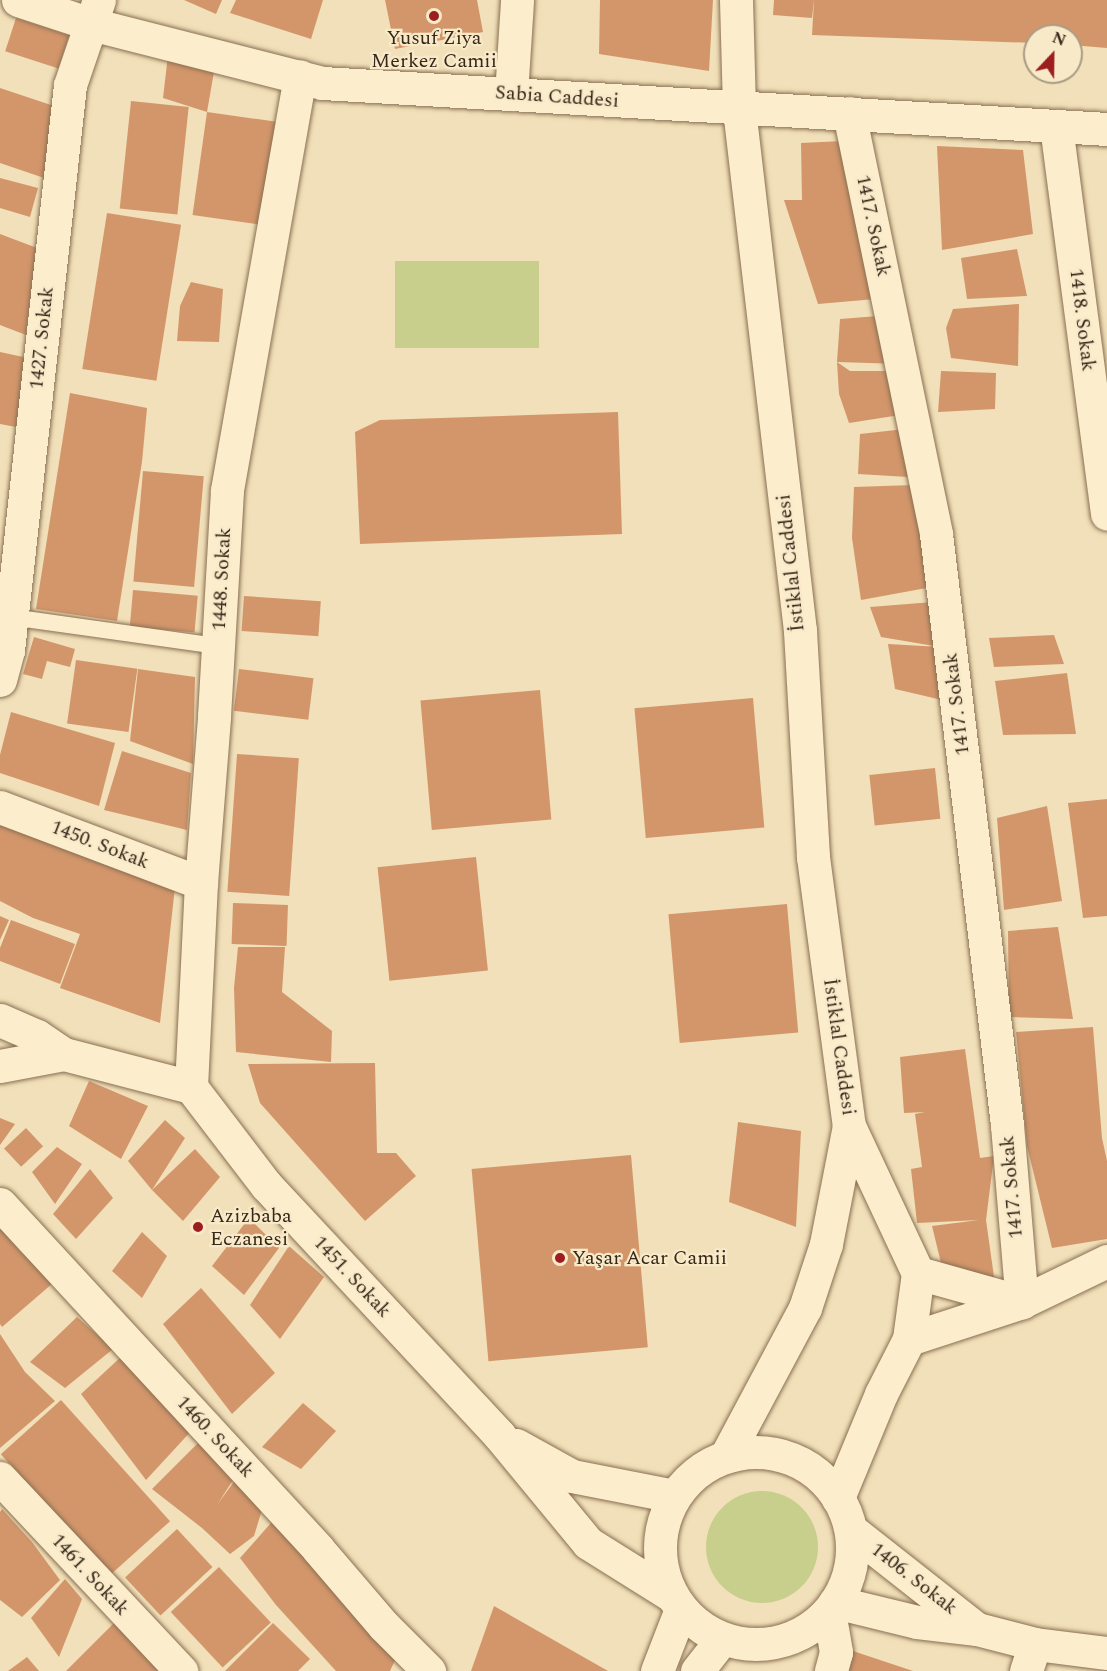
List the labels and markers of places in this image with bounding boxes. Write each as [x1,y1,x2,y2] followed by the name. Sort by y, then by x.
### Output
[427,9,441,23] marker: Yusuf Ziya Merkez Camii
[371,26,497,73] place label: Yusuf Ziya Merkez Camii
[210,1204,292,1251] place label: Azizbaba Eczanesi
[191,1220,205,1234] marker: Azizbaba Eczanesi
[572,1246,727,1270] place label: Yaşar Acar Camii
[553,1251,567,1265] marker: Yaşar Acar Camii

